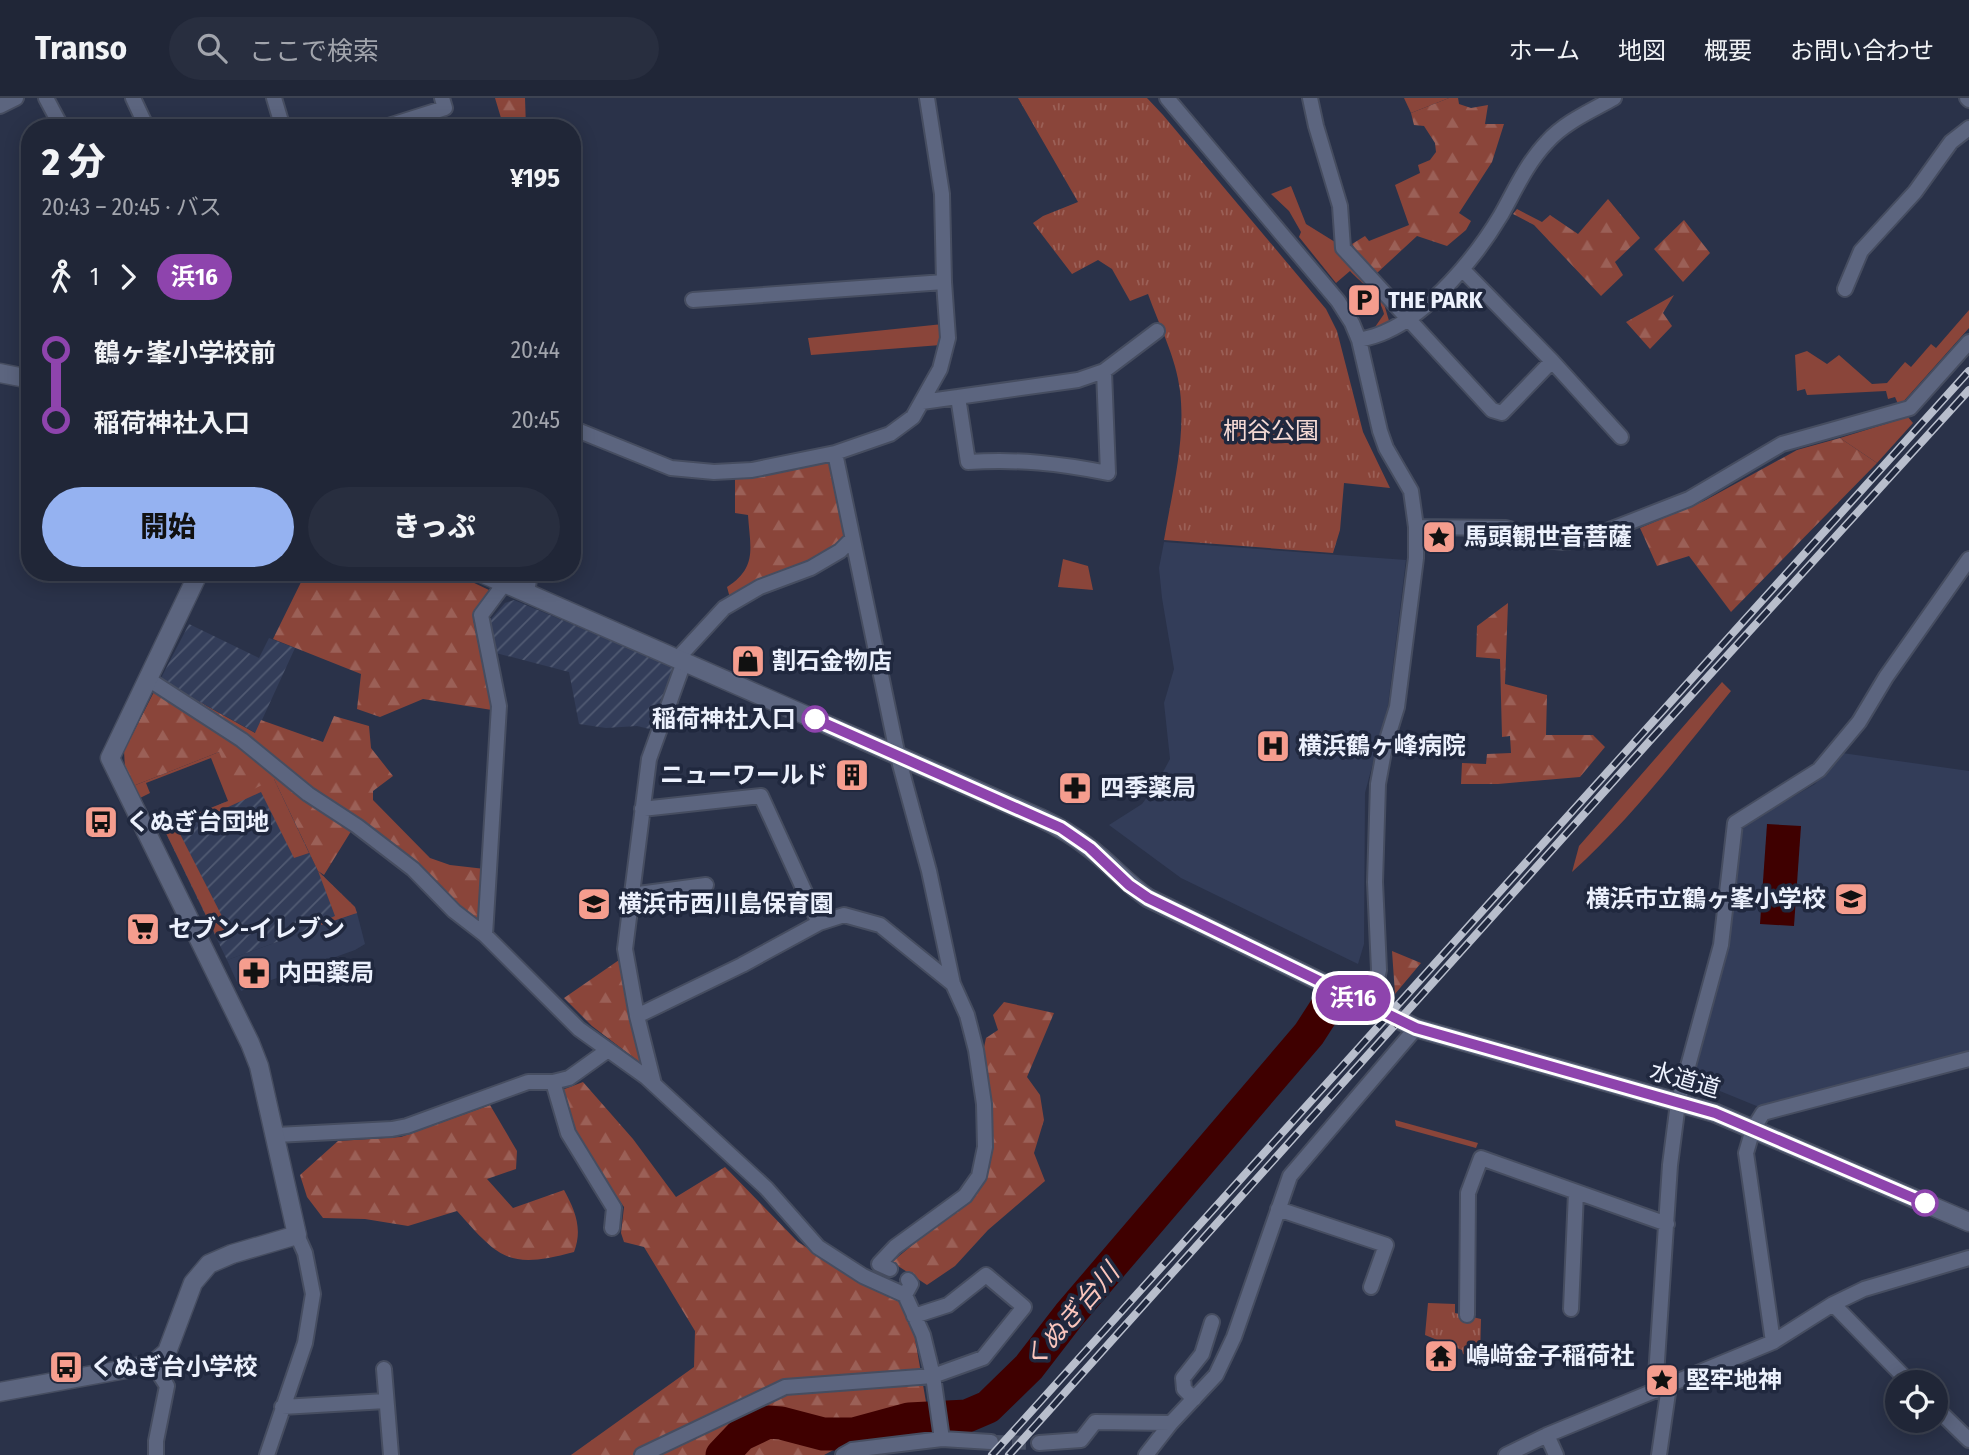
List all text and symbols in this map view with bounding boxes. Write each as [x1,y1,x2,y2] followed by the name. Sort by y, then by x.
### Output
[169,17,659,80] search box
[35,28,127,68] text: Transo
[193,29,231,67] icon: search
[249,36,379,67] text: ここで検索
[1509,37,1580,65] text: ホーム
[1618,37,1666,65] text: 地図
[1704,37,1752,65] text: 概要
[1790,37,1934,65] text: お問い合わせ
[42,139,105,185] text: 2 分
[510,163,560,194] text: ¥195
[42,193,222,221] text: 20:43 – 20:45 · バス
[42,258,80,296] icon: walk
[109,258,147,296] icon: forward
[90,263,99,291] text: 1
[171,263,218,291] text: 浜16
[1345,281,1383,319] parking icon: THE PARK
[1388,286,1484,314] place label: THE PARK
[511,336,560,364] text: 20:44
[94,338,276,369] text: 鶴ヶ峯小学校前
[512,406,560,434] text: 20:45
[94,408,250,439] text: 稲荷神社入口
[1223,417,1319,445] park label: 椚谷公園
[42,487,294,567] button: 開始
[308,487,560,567] button: きっぷ
[1420,518,1458,556] place icon: 馬頭観世音菩薩
[1464,523,1632,551] place label: 馬頭観世音菩薩
[729,642,767,680] shop icon: 割石金物店
[772,647,892,675] place label: 割石金物店
[652,705,796,733] place label: 稲荷神社入口
[802,706,828,732] marker: 稲荷神社入口
[1254,727,1292,765] hospital icon: 横浜鶴ヶ峰病院
[1298,732,1466,760] place label: 横浜鶴ヶ峰病院
[833,756,871,794] building icon: ニューワールド
[660,761,828,789] place label: ニューワールド
[1056,769,1094,807] pharmacy icon: 四季薬局
[1100,774,1196,802] place label: 四季薬局
[82,803,120,841] bus stop icon: くぬぎ台団地
[126,808,270,836] place label: くぬぎ台団地
[1832,880,1870,918] school or university icon: 横浜市立鶴ヶ峯小学校
[575,885,613,923] school or university icon: 横浜市西川島保育園
[1586,885,1826,913] place label: 横浜市立鶴ヶ峯小学校
[618,890,834,918] place label: 横浜市西川島保育園
[124,910,162,948] supermarket icon: セブン-イレブン
[168,915,345,943] place label: セブン-イレブン
[235,954,273,992] pharmacy icon: 内田薬局
[278,959,374,987] place label: 内田薬局
[1313,975,1393,1021] line badge: 浜16
[1330,984,1376,1012] text: 浜16
[1647,1057,1723,1103] street label: 水道道
[1912,1190,1938,1216] unlabelled marker
[1017,1255,1128,1375] water label: くぬぎ台川
[1422,1337,1460,1375] temple icon: 嶋﨑金子稲荷社
[1466,1342,1634,1370] place label: 嶋﨑金子稲荷社
[47,1348,85,1386] bus stop icon: くぬぎ台小学校
[90,1353,258,1381] place label: くぬぎ台小学校
[1643,1361,1681,1399] place icon: 堅牢地神
[1686,1366,1782,1394] place label: 堅牢地神
[1885,1370,1948,1433] map controls
[1885,1370,1948,1433] button: locate

